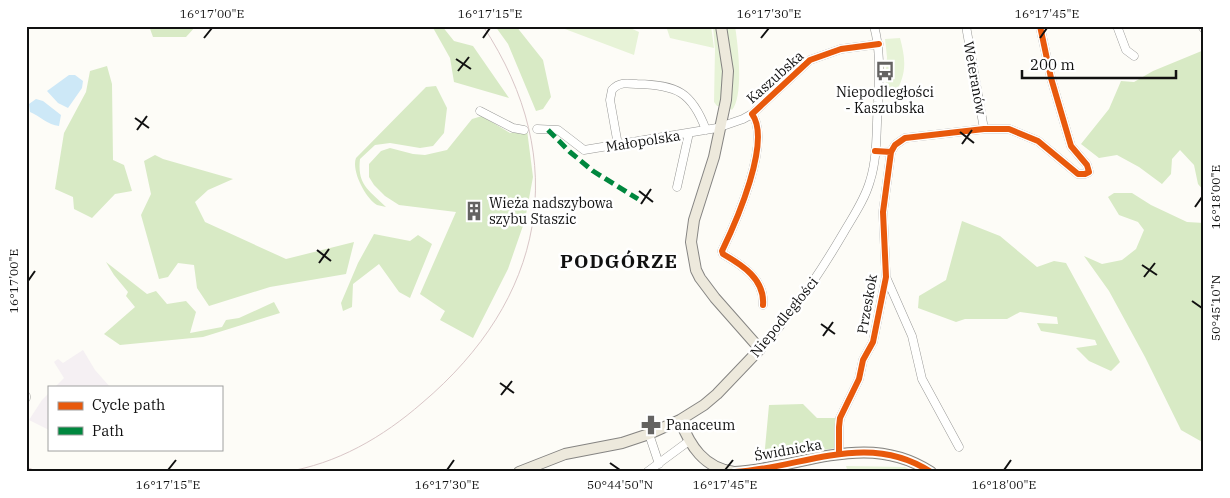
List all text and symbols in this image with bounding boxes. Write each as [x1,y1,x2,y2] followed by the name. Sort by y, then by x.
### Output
[180,6,244,21] text: 16°17'00"E
[458,6,522,21] text: 16°17'15"E
[737,6,801,21] text: 16°17'30"E
[1015,6,1079,21] text: 16°17'45"E
[960,40,990,116] street label: Weteranów
[743,46,808,107] street label: Kaszubska
[1022,48,1176,80] scale bar
[1030,55,1075,74] text: 200 m
[874,60,896,82] bus stop icon: Niepodległości - Kaszubska
[836,83,934,117] place label: Niepodległości - Kaszubska
[604,126,682,156] street label: Małopolska
[1208,165,1223,229] text: 16°18'00"E
[489,194,614,228] place label: Wieża nadszybowa szybu Staszic
[463,200,485,222] building icon: Wieża nadszybowa szybu Staszic
[6,249,21,313] text: 16°17'00"E
[560,249,678,273] district label: PODGÓRZE
[853,272,881,335] street label: Przeskok
[746,273,822,361] street label: Niepodległości
[1208,275,1223,341] text: 50°45'10"N
[48,386,222,450] legend
[92,395,165,414] text: Cycle path
[640,414,662,436] pharmacy icon: Panaceum
[666,416,735,434] place label: Panaceum
[92,421,124,440] text: Path
[753,434,824,465] street label: Świdnicka
[136,477,200,492] text: 16°17'15"E
[415,477,479,492] text: 16°17'30"E
[587,477,653,492] text: 50°44'50"N
[693,477,757,492] text: 16°17'45"E
[972,477,1036,492] text: 16°18'00"E

